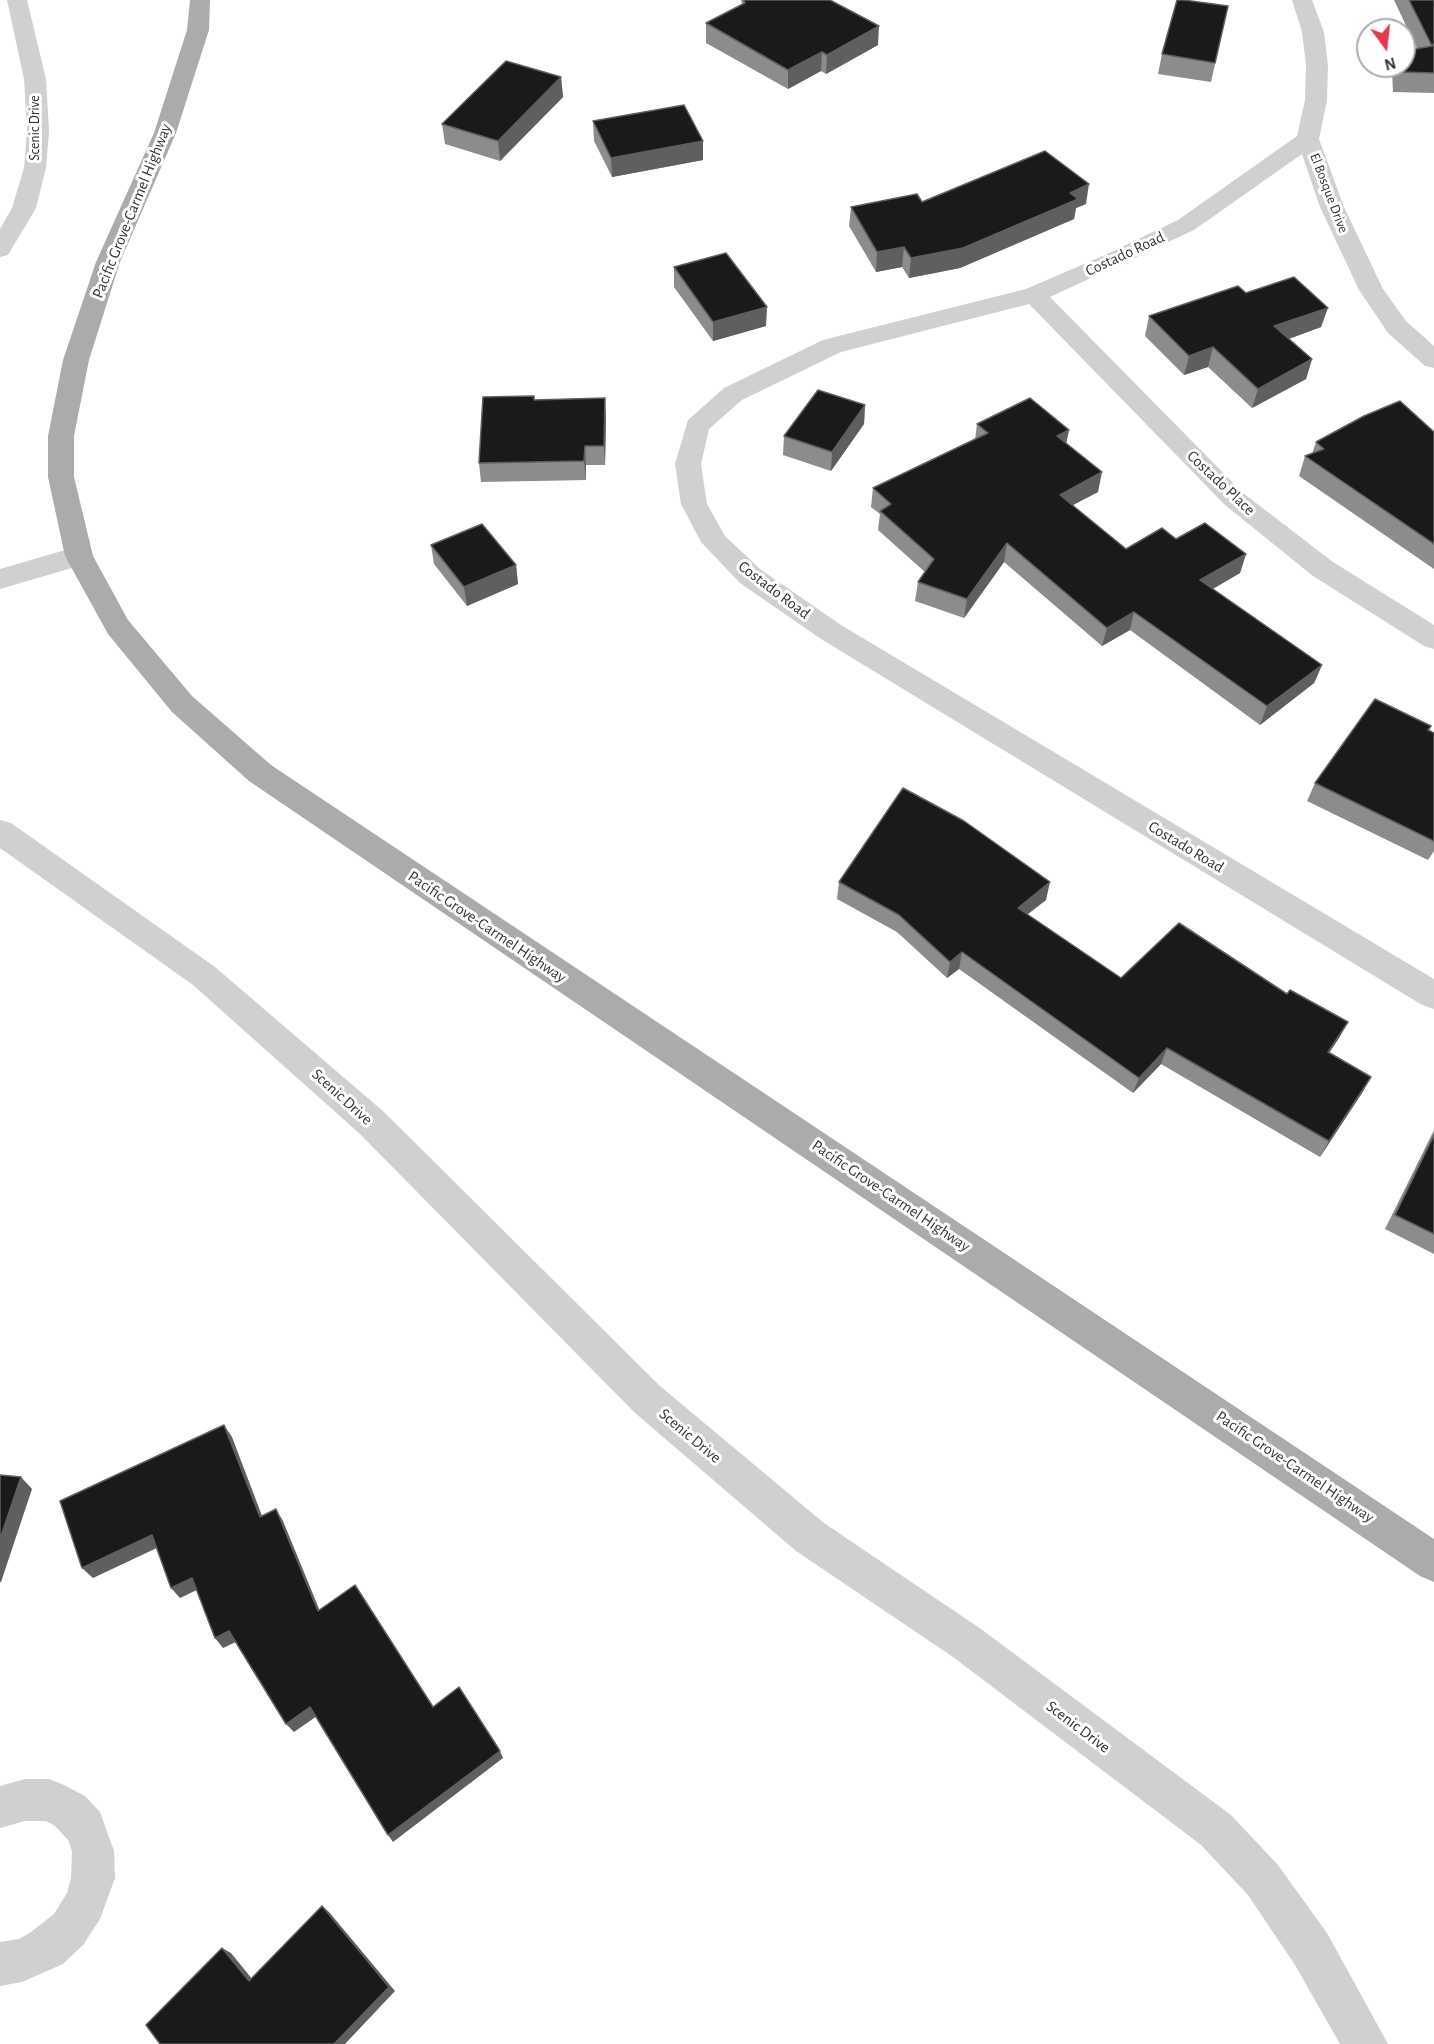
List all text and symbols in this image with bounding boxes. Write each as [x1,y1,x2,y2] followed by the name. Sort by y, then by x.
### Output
[1356,18,1416,78] north arrow
[1383,54,1398,73] text: N
[27,95,43,161] street label: Scenic Drive
[88,121,176,301] street label: Pacific Grove-Carmel Highway
[1306,151,1352,235] street label: El Bosque Drive
[1082,227,1168,281] street label: Costado Road
[1183,447,1259,519] street label: Costado Place
[734,557,814,623] street label: Costado Road
[1145,817,1227,877] street label: Costado Road
[404,867,570,987] street label: Pacific Grove-Carmel Highway
[308,1065,376,1129] street label: Scenic Drive
[808,1136,974,1256] street label: Pacific Grove-Carmel Highway
[655,1405,725,1467] street label: Scenic Drive
[1212,1407,1378,1527] street label: Pacific Grove-Carmel Highway
[1042,1697,1114,1757] street label: Scenic Drive

